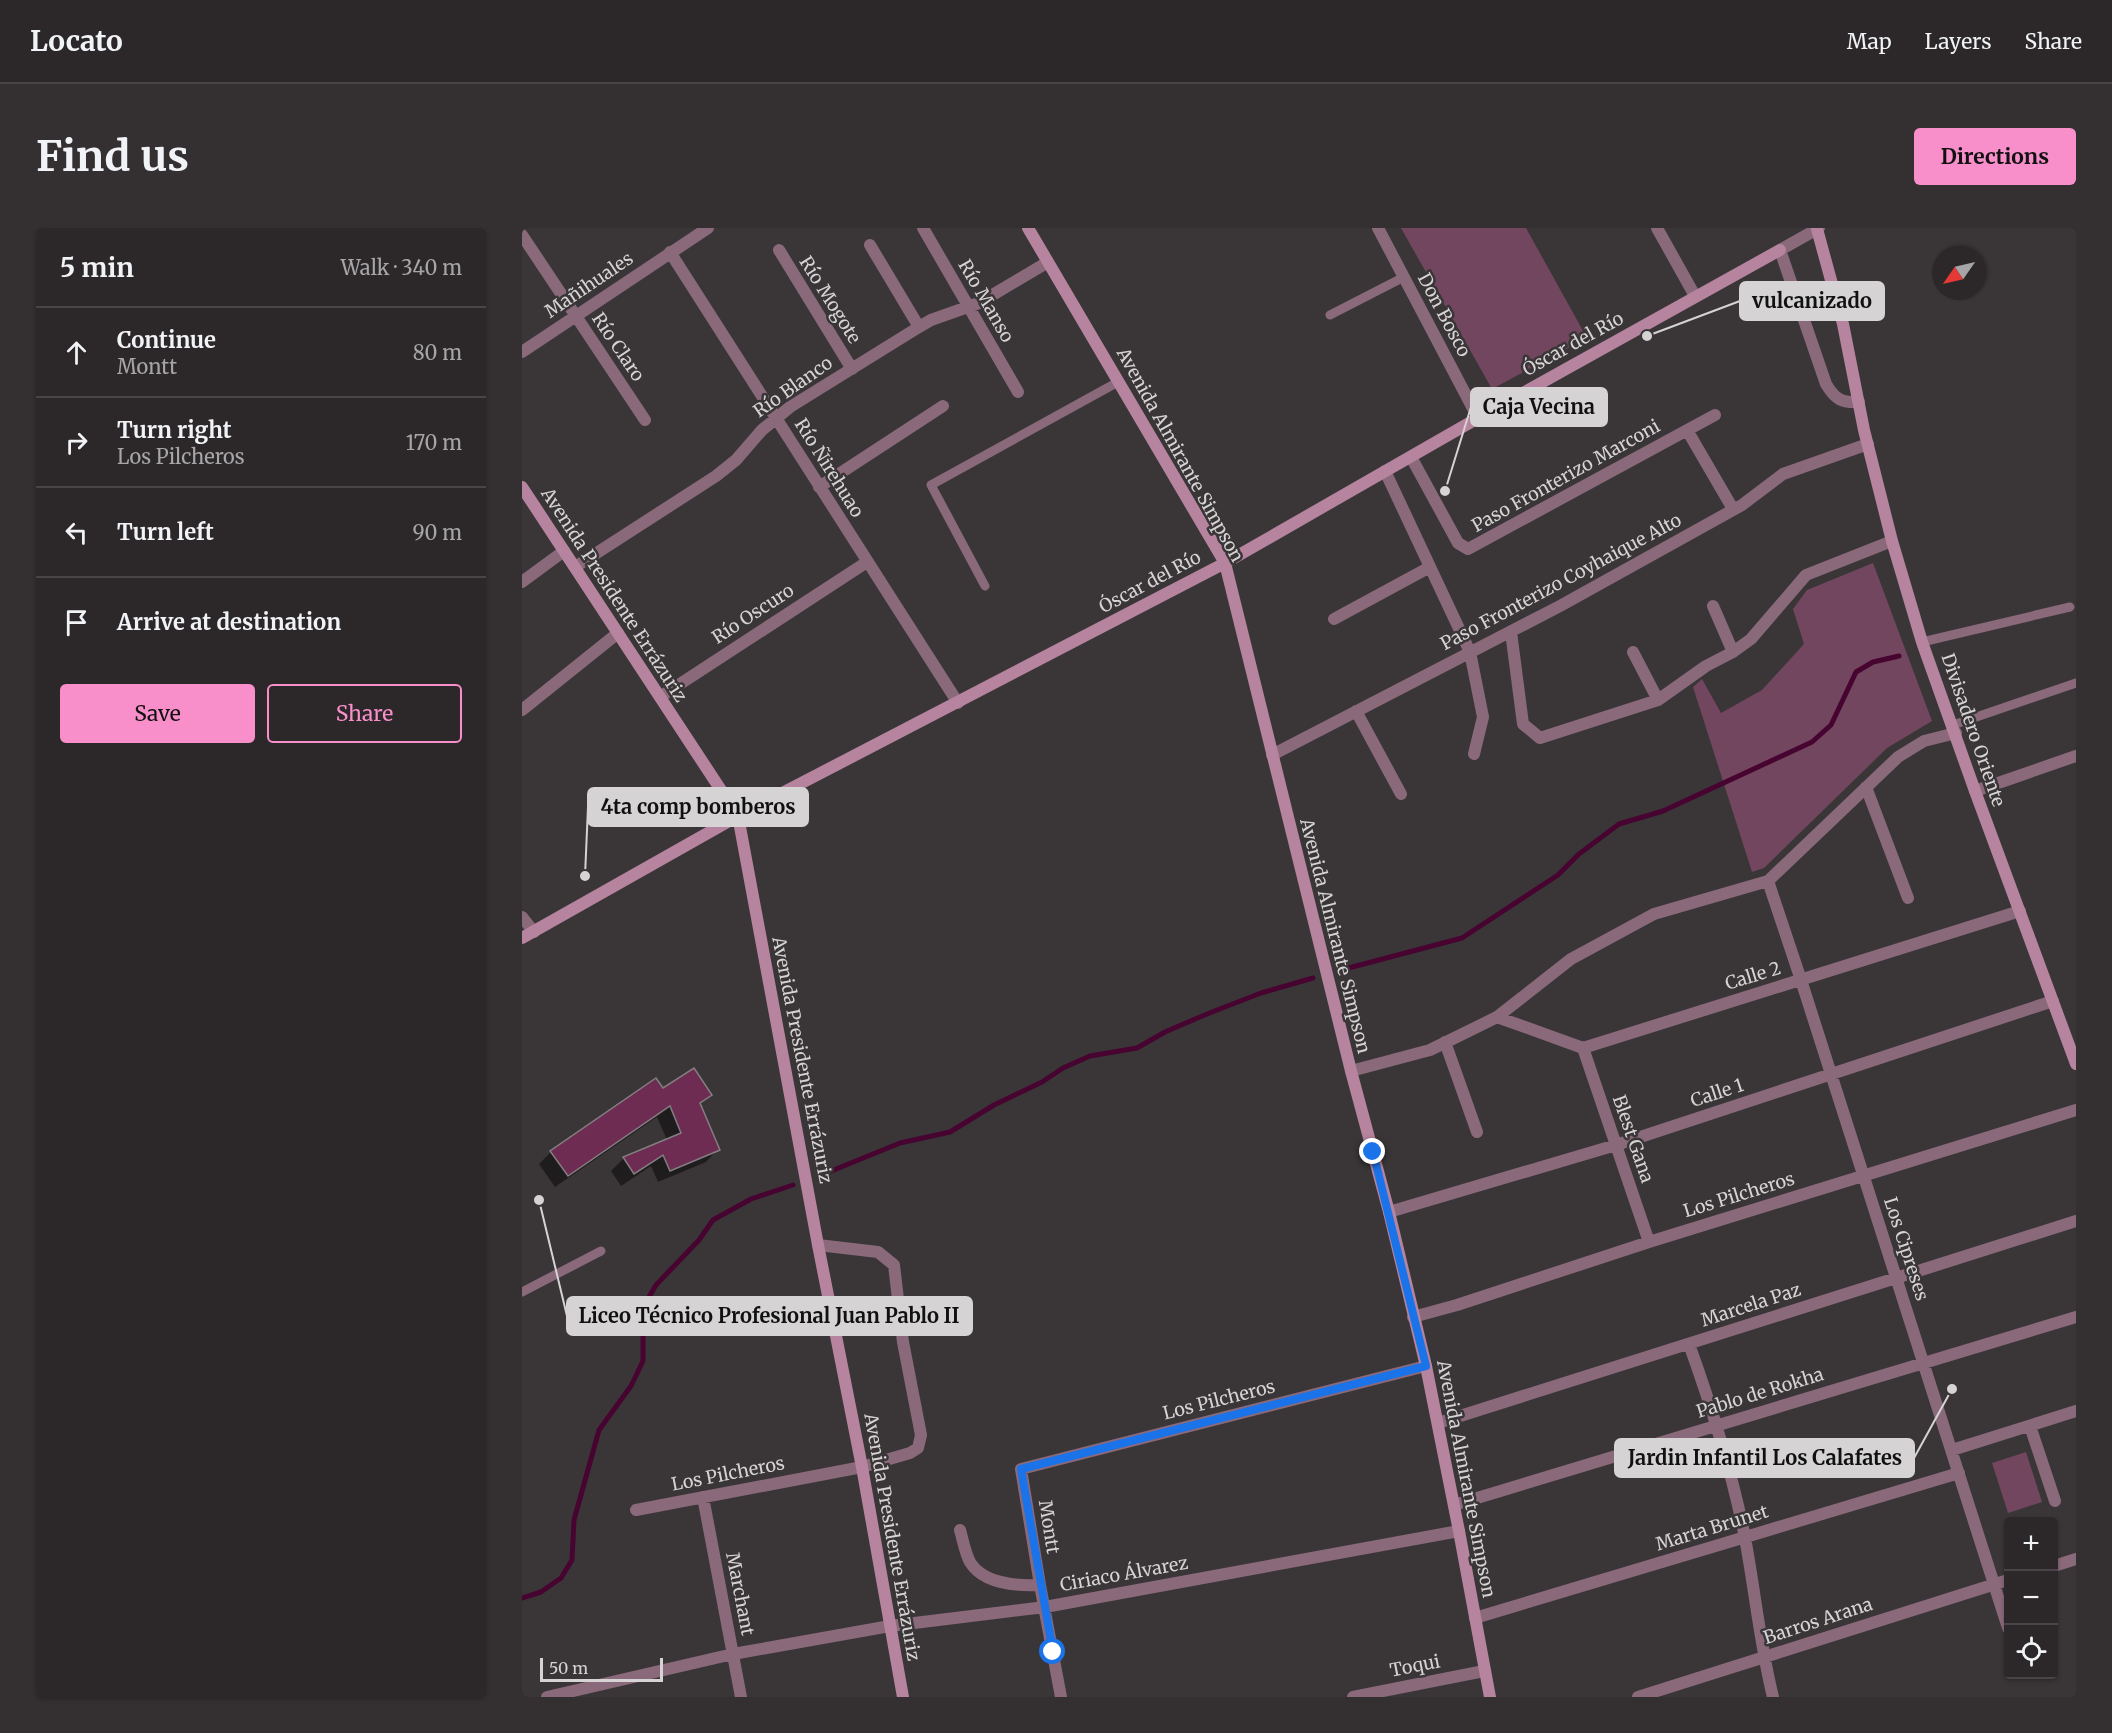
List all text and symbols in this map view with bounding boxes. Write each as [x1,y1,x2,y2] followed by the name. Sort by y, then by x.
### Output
[30,23,123,59] text: Locato
[1847,28,1892,55] text: Map
[1925,28,1992,55] text: Layers
[2025,28,2082,55] text: Share
[1914,128,2076,185] button: Directions
[36,130,189,182] text: Find us
[1932,246,1986,300] north arrow
[540,247,637,323] street label: Mañihuales
[60,251,134,284] text: 5 min
[795,252,866,348] street label: Río Mogote
[341,255,462,280] text: Walk · 340 m
[954,255,1019,346] street label: Río Manso
[1413,269,1476,361] street label: Don Bosco
[1740,282,1884,320] callout: vulcanizado
[1751,288,1872,313] text: vulcanizado
[1518,306,1627,381] street label: Óscar del Río
[587,308,650,386] street label: Río Claro
[117,326,216,354] text: Continue
[60,336,93,369] icon: ahead
[413,340,462,365] text: 80 m
[1111,343,1249,566] street label: Avenida Almirante Simpson
[749,351,837,422] street label: Río Blanco
[117,354,177,379] text: Montt
[1471,388,1607,426] callout: Caja Vecina
[1483,394,1595,419] text: Caja Vecina
[790,414,869,522] street label: Río Ñirehuao
[1468,414,1664,537] street label: Paso Fronterizo Marconi
[117,416,231,444] text: Turn right
[60,426,93,459] icon: right
[406,430,462,455] text: 170 m
[117,444,245,469] text: Los Pilcheros
[536,482,693,706] street label: Avenida Presidente Errázuriz
[1436,508,1685,655] street label: Paso Fronterizo Coyhaique Alto
[60,516,93,549] icon: left
[117,518,214,546] text: Turn left
[412,520,462,545] text: 90 m
[1095,545,1205,618] street label: Óscar del Río
[707,579,798,649] street label: Río Oscuro
[60,606,93,639] icon: arrive
[117,608,341,636] text: Arrive at destination
[1936,650,2011,810] street label: Divisadero Oriente
[60,684,255,743] button: Save
[267,684,462,743] button: Share
[588,788,808,826] callout: 4ta comp bomberos
[600,794,796,819] text: 4ta comp bomberos
[1295,815,1376,1056] street label: Avenida Almirante Simpson
[767,933,838,1186] street label: Avenida Presidente Errázuriz
[1722,956,1784,995] street label: Calle 2
[1687,1073,1746,1112] street label: Calle 1
[1608,1092,1659,1186] street label: Blest Gana
[1359,1138,1385,1164] route end
[1681,1167,1797,1222] street label: Los Pilcheros
[1879,1194,1934,1304] street label: Los Cipreses
[1698,1278,1804,1331] street label: Marcela Paz
[567,1297,972,1335] callout: Liceo Técnico Profesional Juan Pablo II
[578,1303,960,1328] text: Liceo Técnico Profesional Juan Pablo II
[1432,1357,1501,1600] street label: Avenida Almirante Simpson
[1693,1362,1827,1423] street label: Pablo de Rokha
[1160,1374,1278,1425] street label: Los Pilcheros
[859,1410,926,1663] street label: Avenida Presidente Errázuriz
[1615,1439,1914,1477] callout: Jardin Infantil Los Calafates
[1627,1445,1902,1470] text: Jardin Infantil Los Calafates
[669,1451,787,1496] street label: Los Pilcheros
[1034,1498,1065,1555] street label: Montt
[1653,1500,1771,1556] street label: Marta Brunet
[2004,1517,2058,1679] map controls
[2004,1517,2058,1571] button: +
[721,1550,760,1637] street label: Marchant
[1058,1551,1190,1596] street label: Ciriaco Álvarez
[2004,1571,2058,1625] button: −
[1760,1592,1876,1649] street label: Barros Arana
[2004,1625,2058,1679] button: locate
[1039,1638,1065,1664] route start
[1388,1649,1442,1682] street label: Toqui
[540,1655,663,1682] scale bar
[549,1658,588,1678] text: 50 m

